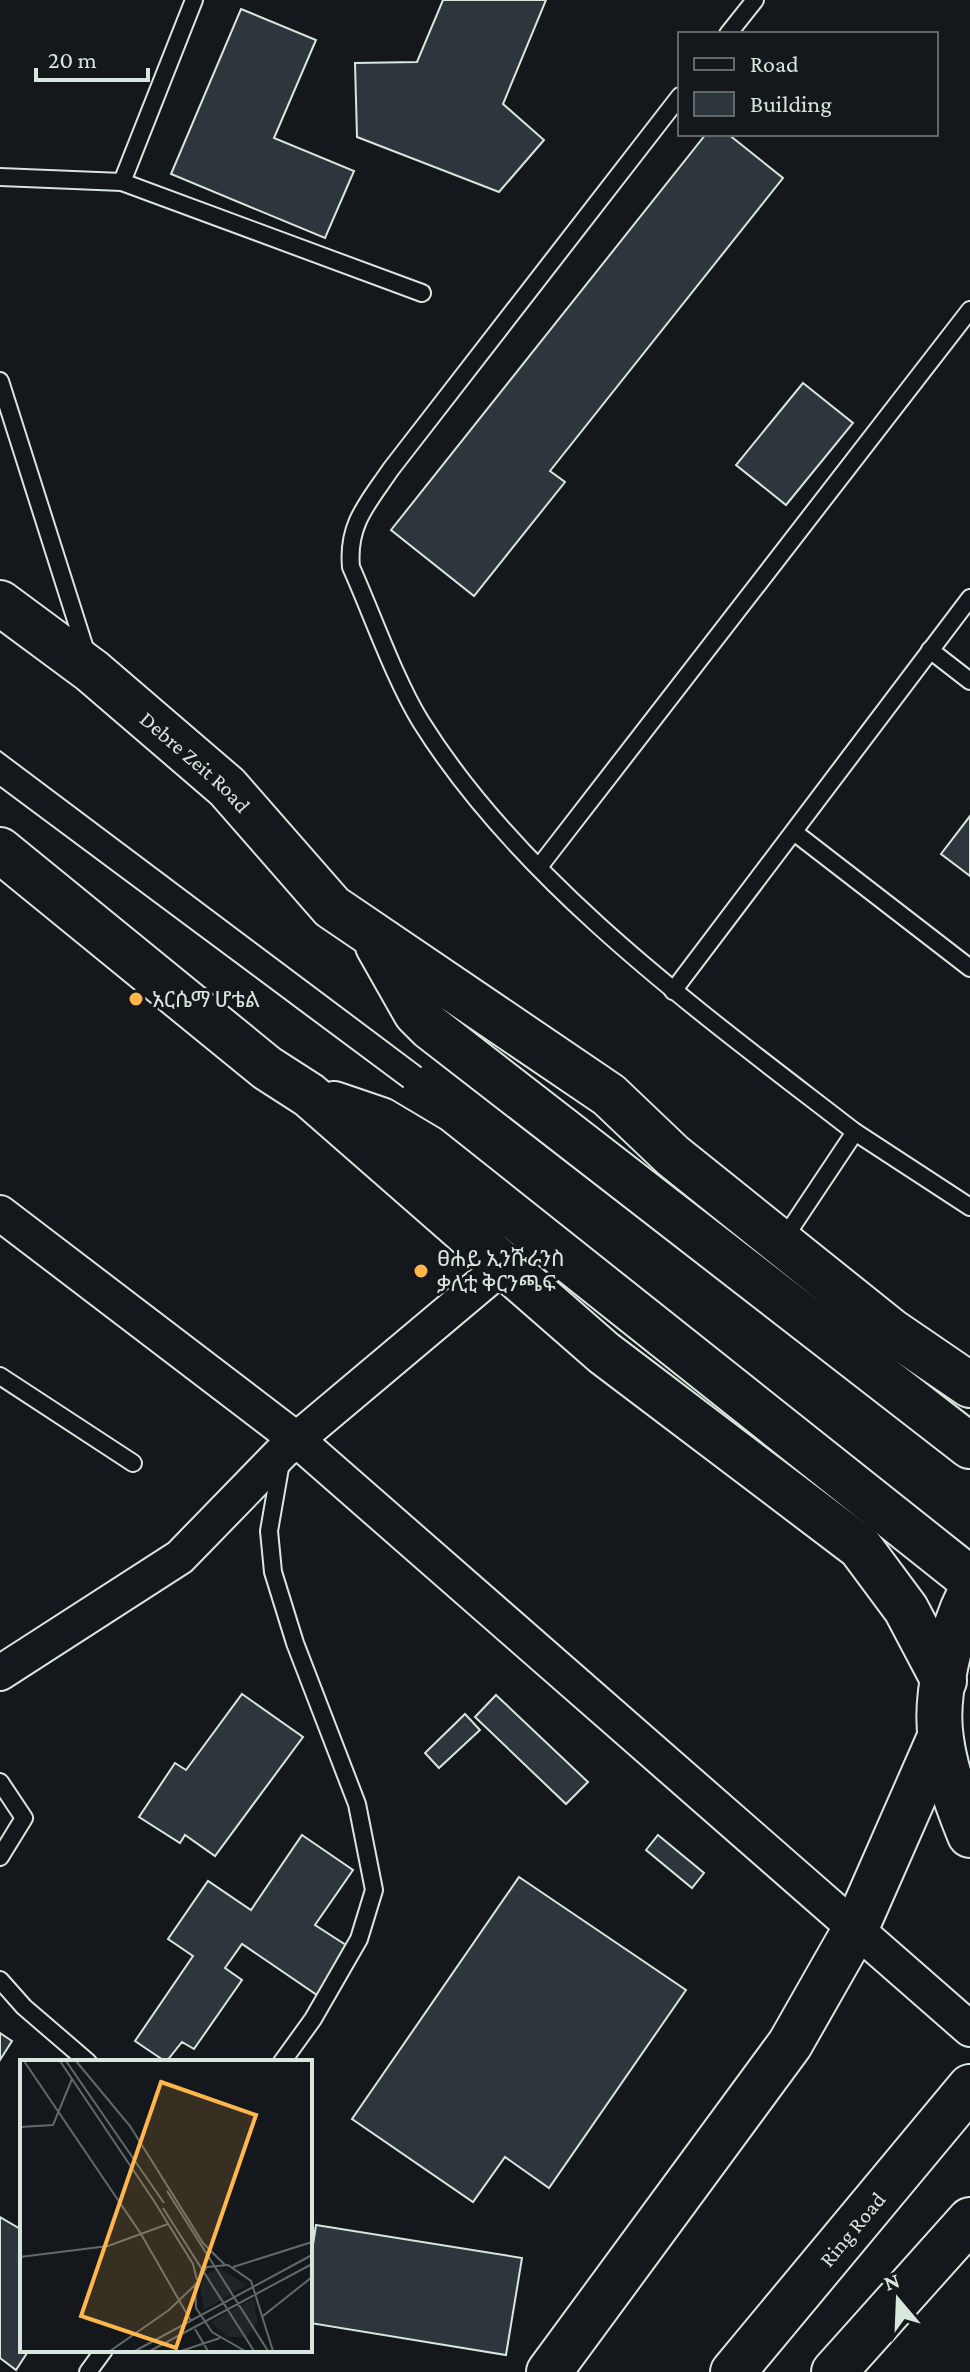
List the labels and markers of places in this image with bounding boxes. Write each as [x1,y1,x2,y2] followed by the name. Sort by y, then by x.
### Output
[152,987,260,1012] place label: አርሴማ ሆቴል
[127,990,145,1008] marker: አርሴማ ሆቴል
[437,1246,565,1296] place label: ፀሐይ ኢንሹራንስ ቃሊቲ ቅርንጫፍ
[412,1262,430,1280] marker: ፀሐይ ኢንሹራንስ ቃሊቲ ቅርንጫፍ

